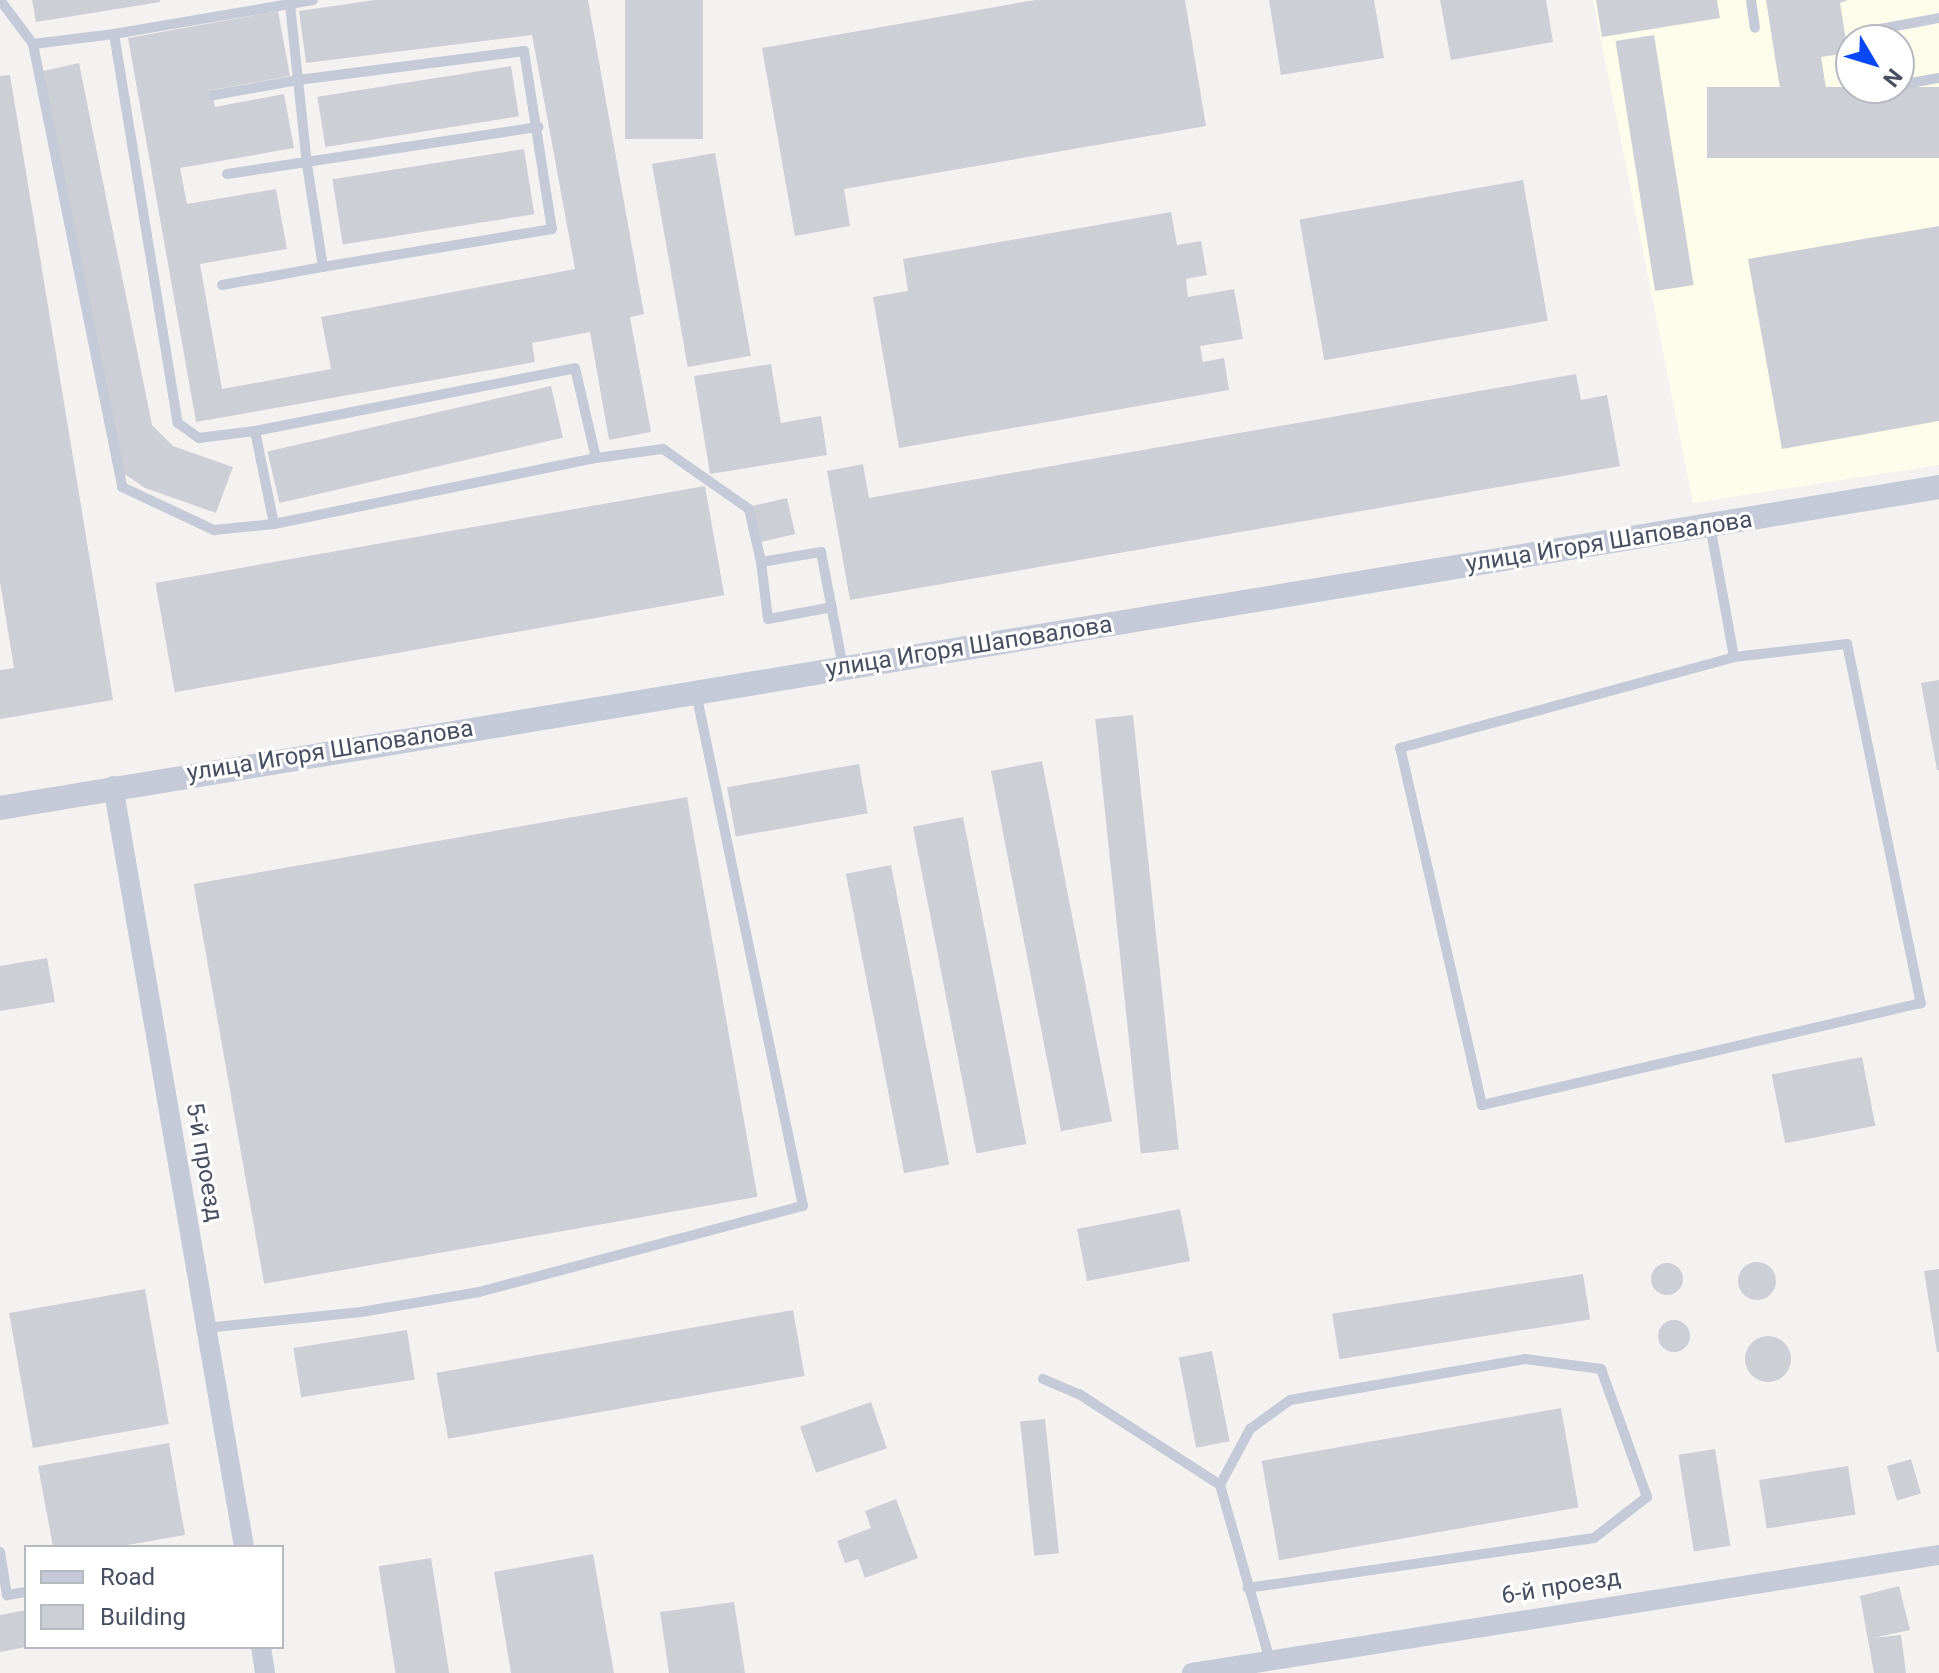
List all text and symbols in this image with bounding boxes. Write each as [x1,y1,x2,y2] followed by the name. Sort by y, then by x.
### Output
[1835,24,1915,104] north arrow
[1878,64,1907,92] text: N
[1464,505,1754,579] street label: улица Игоря Шаповалова
[824,610,1114,684] street label: улица Игоря Шаповалова
[185,714,475,788] street label: улица Игоря Шаповалова
[179,1100,229,1224] street label: 5-й проезд
[24,1545,284,1649] legend
[100,1563,155,1591] text: Road
[1499,1563,1623,1611] street label: 6-й проезд
[100,1603,186,1631] text: Building

